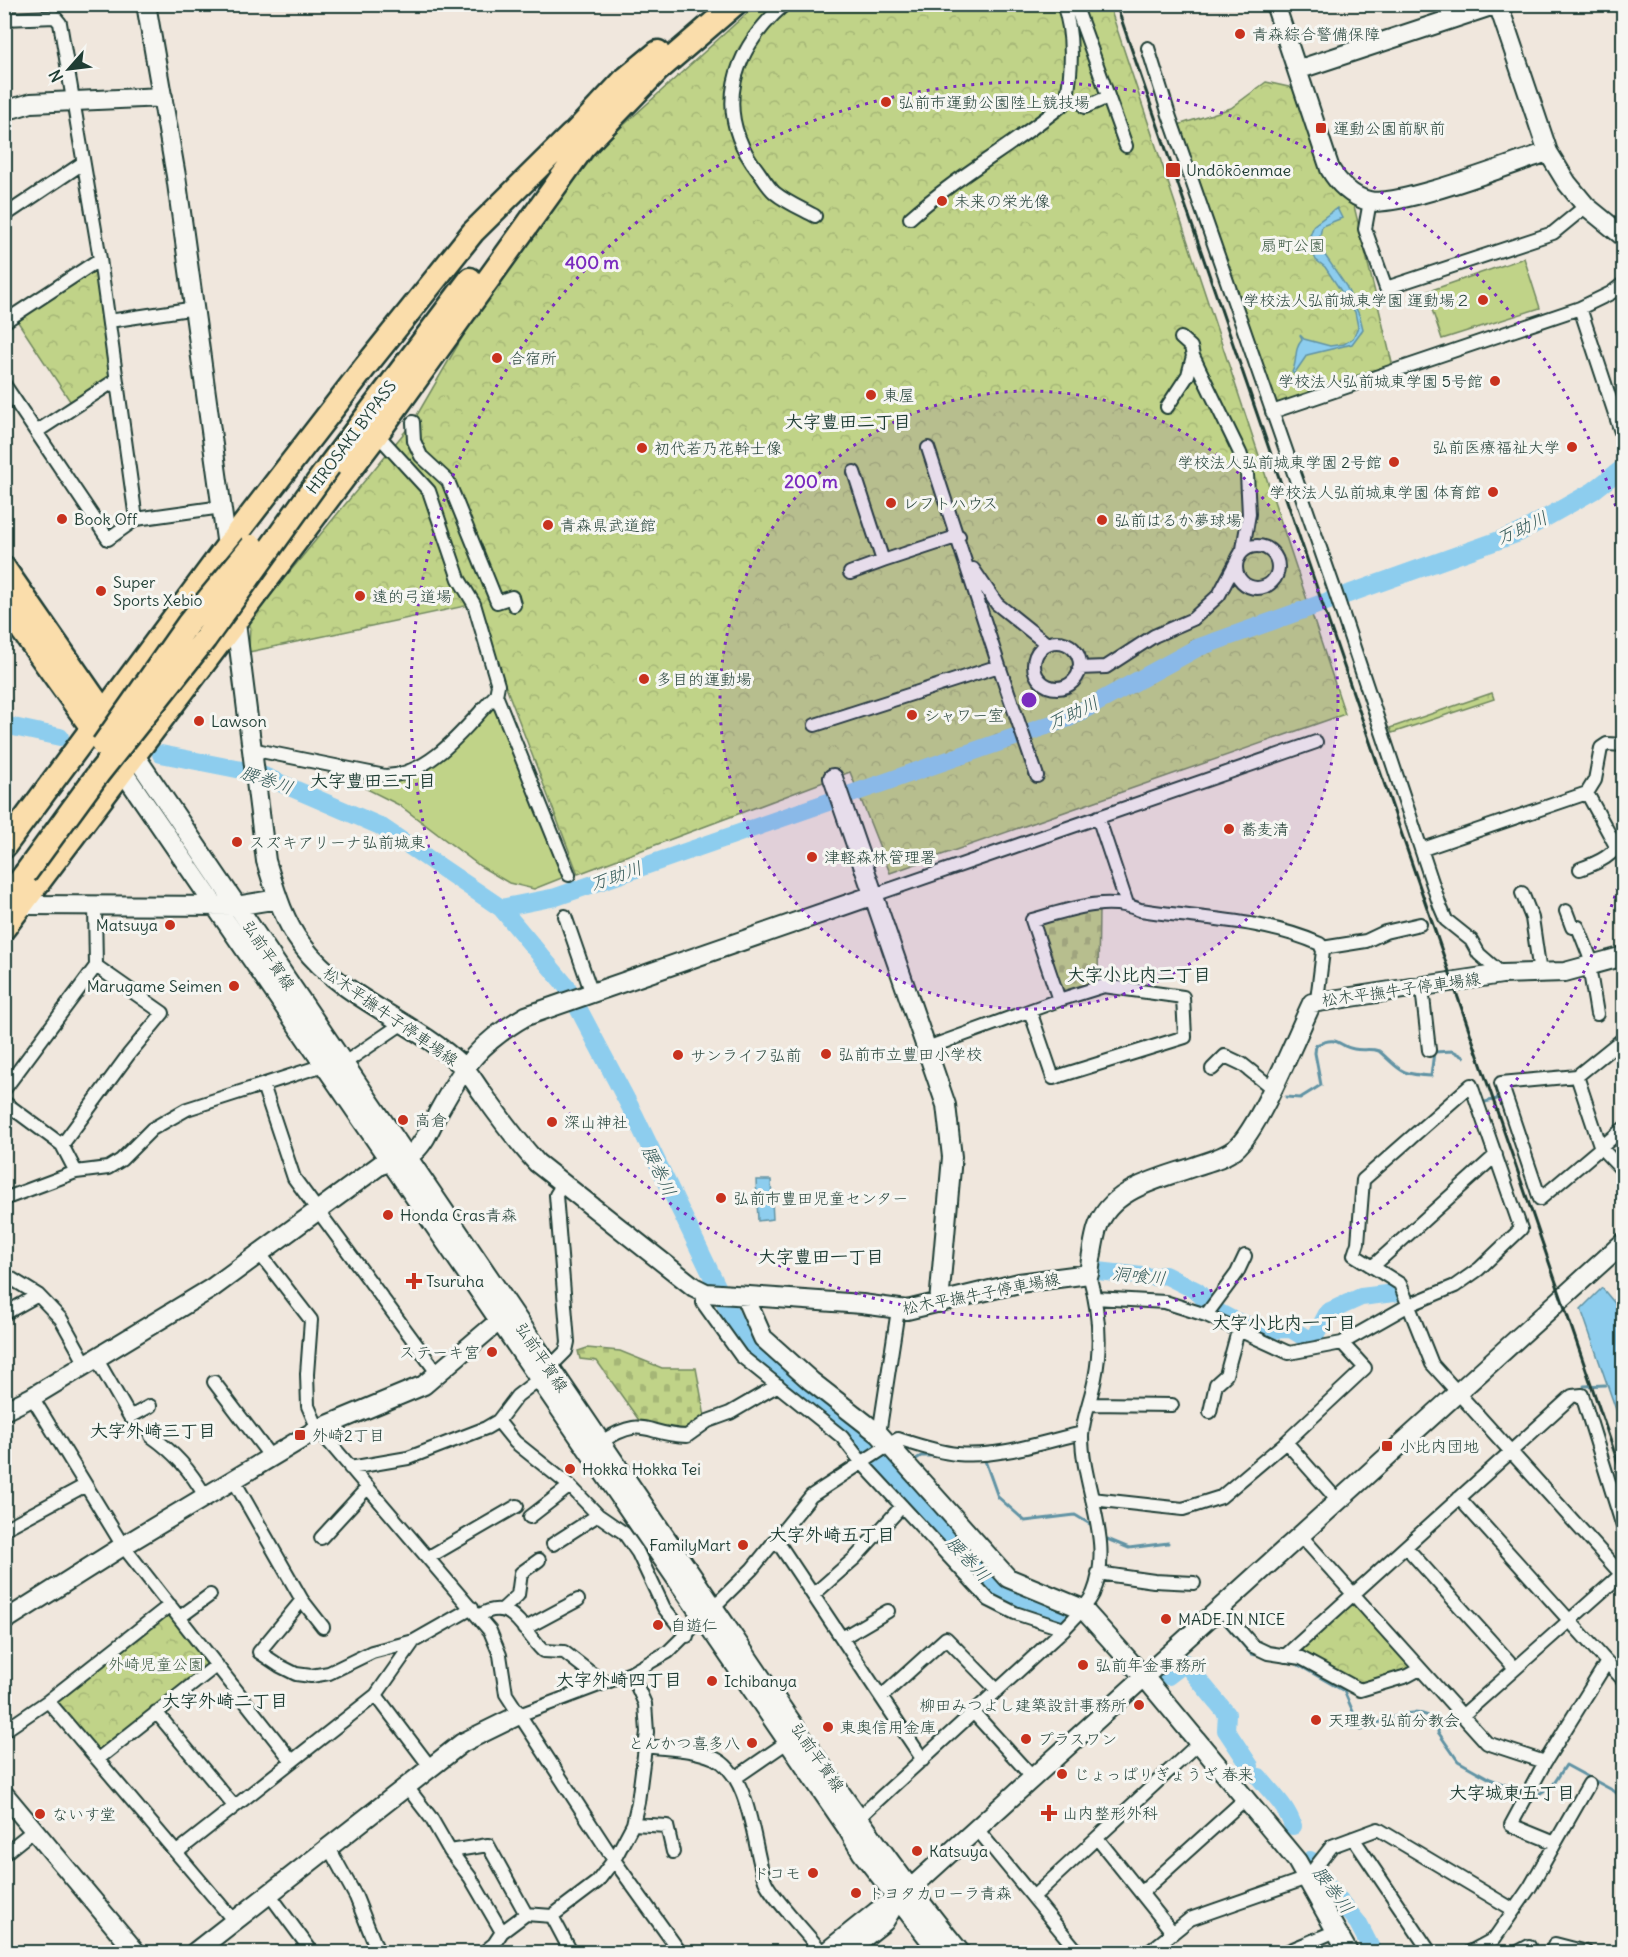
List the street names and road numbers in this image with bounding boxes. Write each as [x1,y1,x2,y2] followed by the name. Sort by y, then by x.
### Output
[302,376,400,498] street label: HIROSAKI BYPASS
[238,916,300,994] street label: 弘前平賀線
[320,962,462,1070] street label: 松木平撫牛子停車場線
[1320,968,1482,1010] street label: 松木平撫牛子停車場線
[901,1268,1061,1318] street label: 松木平撫牛子停車場線
[511,1318,573,1396] street label: 弘前平賀線
[787,1718,849,1796] street label: 弘前平賀線

